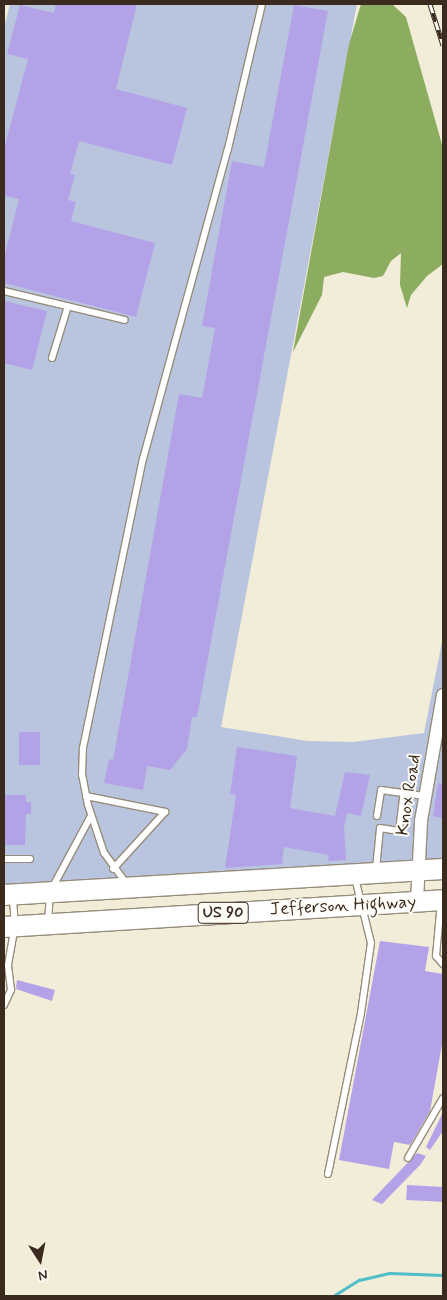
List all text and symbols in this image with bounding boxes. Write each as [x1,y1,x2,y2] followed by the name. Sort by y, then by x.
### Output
[392,754,426,836] street label: Knox Road
[269,891,417,921] street label: Jefferson Highway
[197,900,249,926] road number: US 90
[15,1235,65,1285] north arrow
[37,1265,49,1284] text: N

